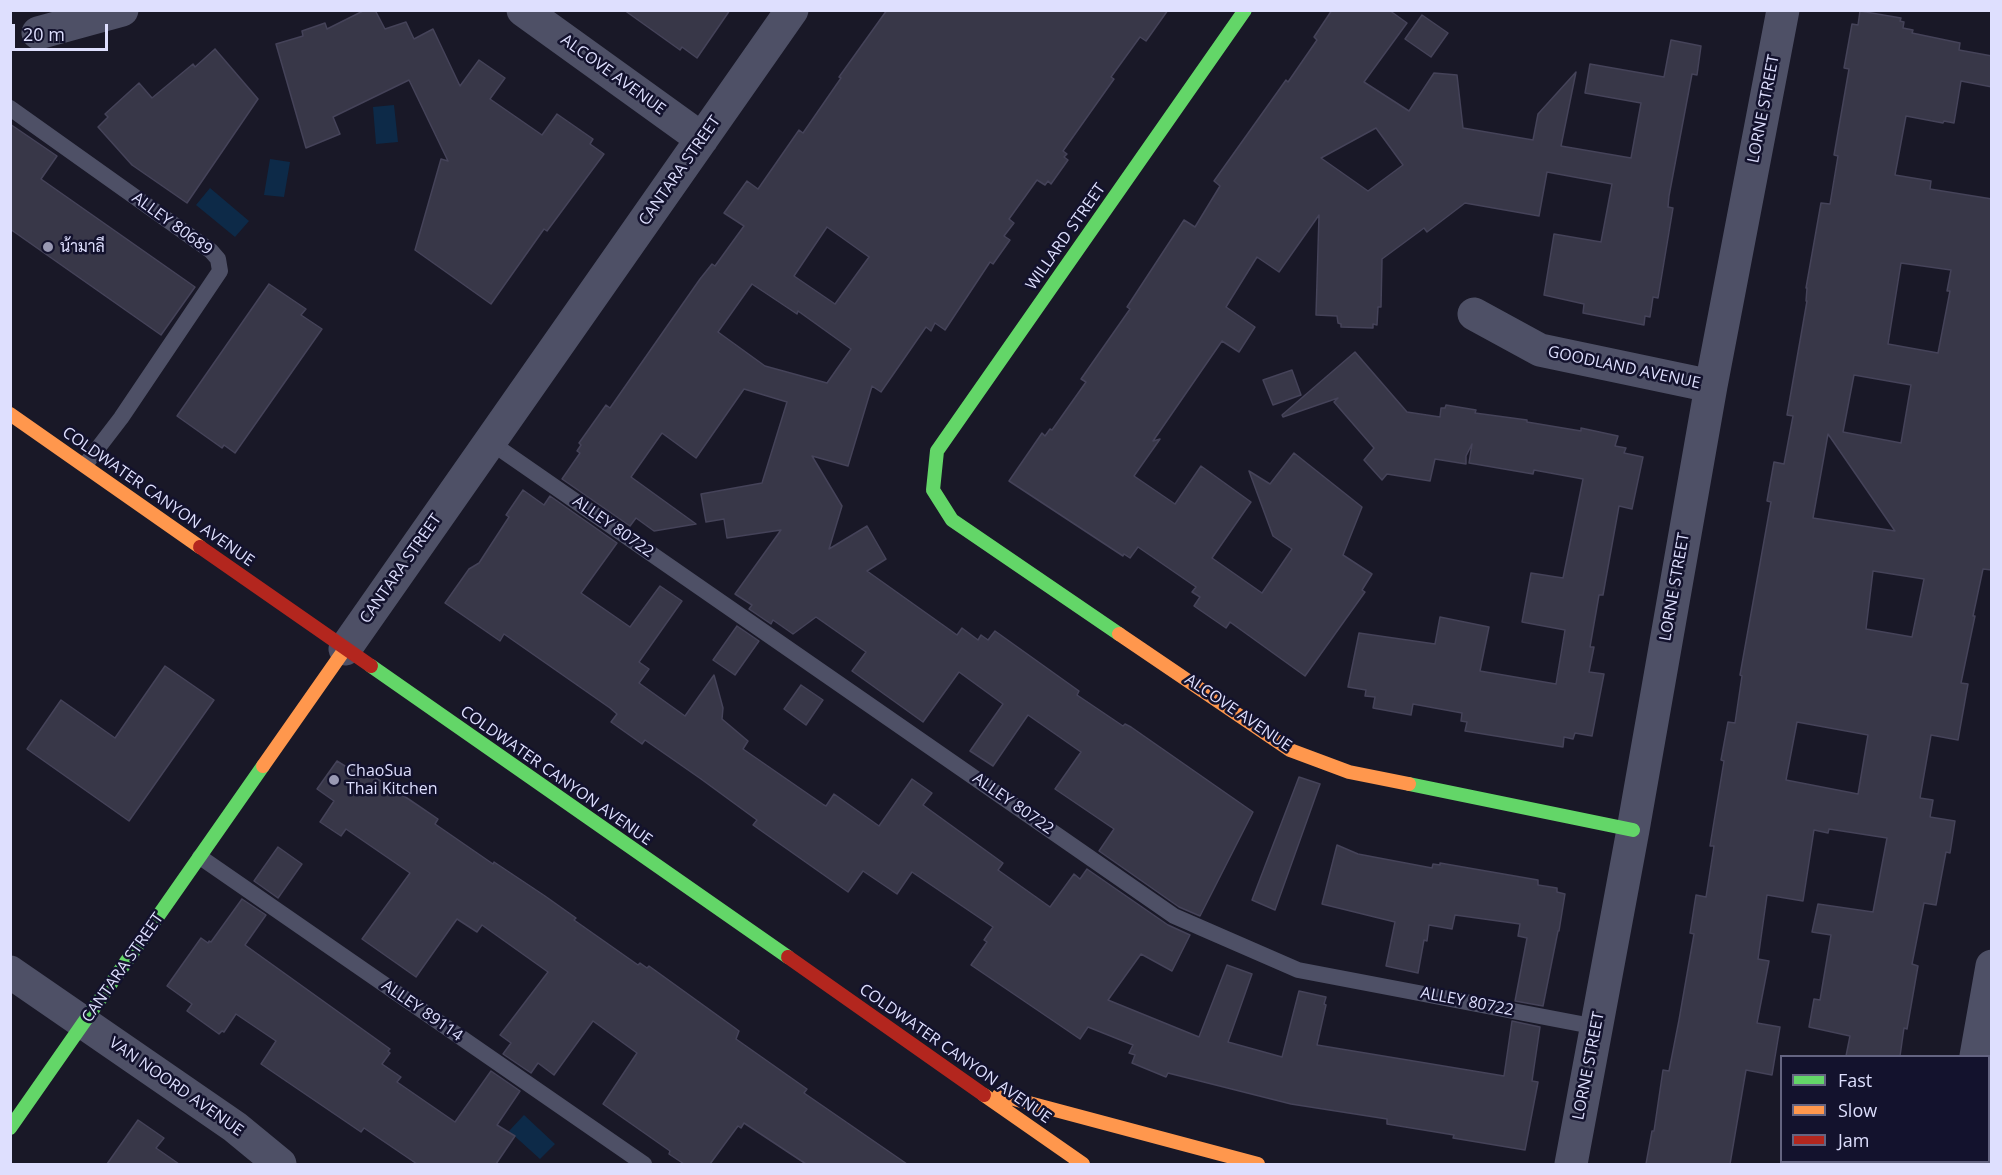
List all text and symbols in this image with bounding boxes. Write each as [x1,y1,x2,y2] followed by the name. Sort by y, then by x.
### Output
[15,12,111,50] scale bar
[23,22,65,46] text: 20 m
[557,31,669,119] street label: ALCOVE AVENUE
[1744,53,1784,165] street label: LORNE STREET
[635,113,725,229] street label: CANTARA STREET
[1022,180,1110,294] street label: WILLARD STREET
[128,188,216,260] street label: ALLEY 80689
[60,237,105,257] place label: น้ามาลี
[41,240,55,254] marker: น้ามาลี
[1546,342,1702,394] street label: GOODLAND AVENUE
[58,423,258,571] street label: COLDWATER CANYON AVENUE
[569,492,657,562] street label: ALLEY 80722
[356,511,446,627] street label: CANTARA STREET
[1656,531,1694,643] street label: LORNE STREET
[1181,670,1295,756] street label: ALCOVE AVENUE
[456,702,656,850] street label: COLDWATER CANYON AVENUE
[346,761,438,799] place label: ChaoSua Thai Kitchen
[969,769,1057,839] street label: ALLEY 80722
[327,773,341,787] marker: ChaoSua Thai Kitchen
[78,910,168,1026] street label: CANTARA STREET
[378,976,466,1046] street label: ALLEY 89114
[855,980,1055,1128] street label: COLDWATER CANYON AVENUE
[1419,984,1515,1020] street label: ALLEY 80722
[1569,1010,1609,1122] street label: LORNE STREET
[105,1033,247,1141] street label: VAN NOORD AVENUE
[1780,1055,1990,1163] legend
[1838,1068,1872,1092] text: Fast
[1838,1098,1877,1122] text: Slow
[1838,1128,1870,1152] text: Jam

